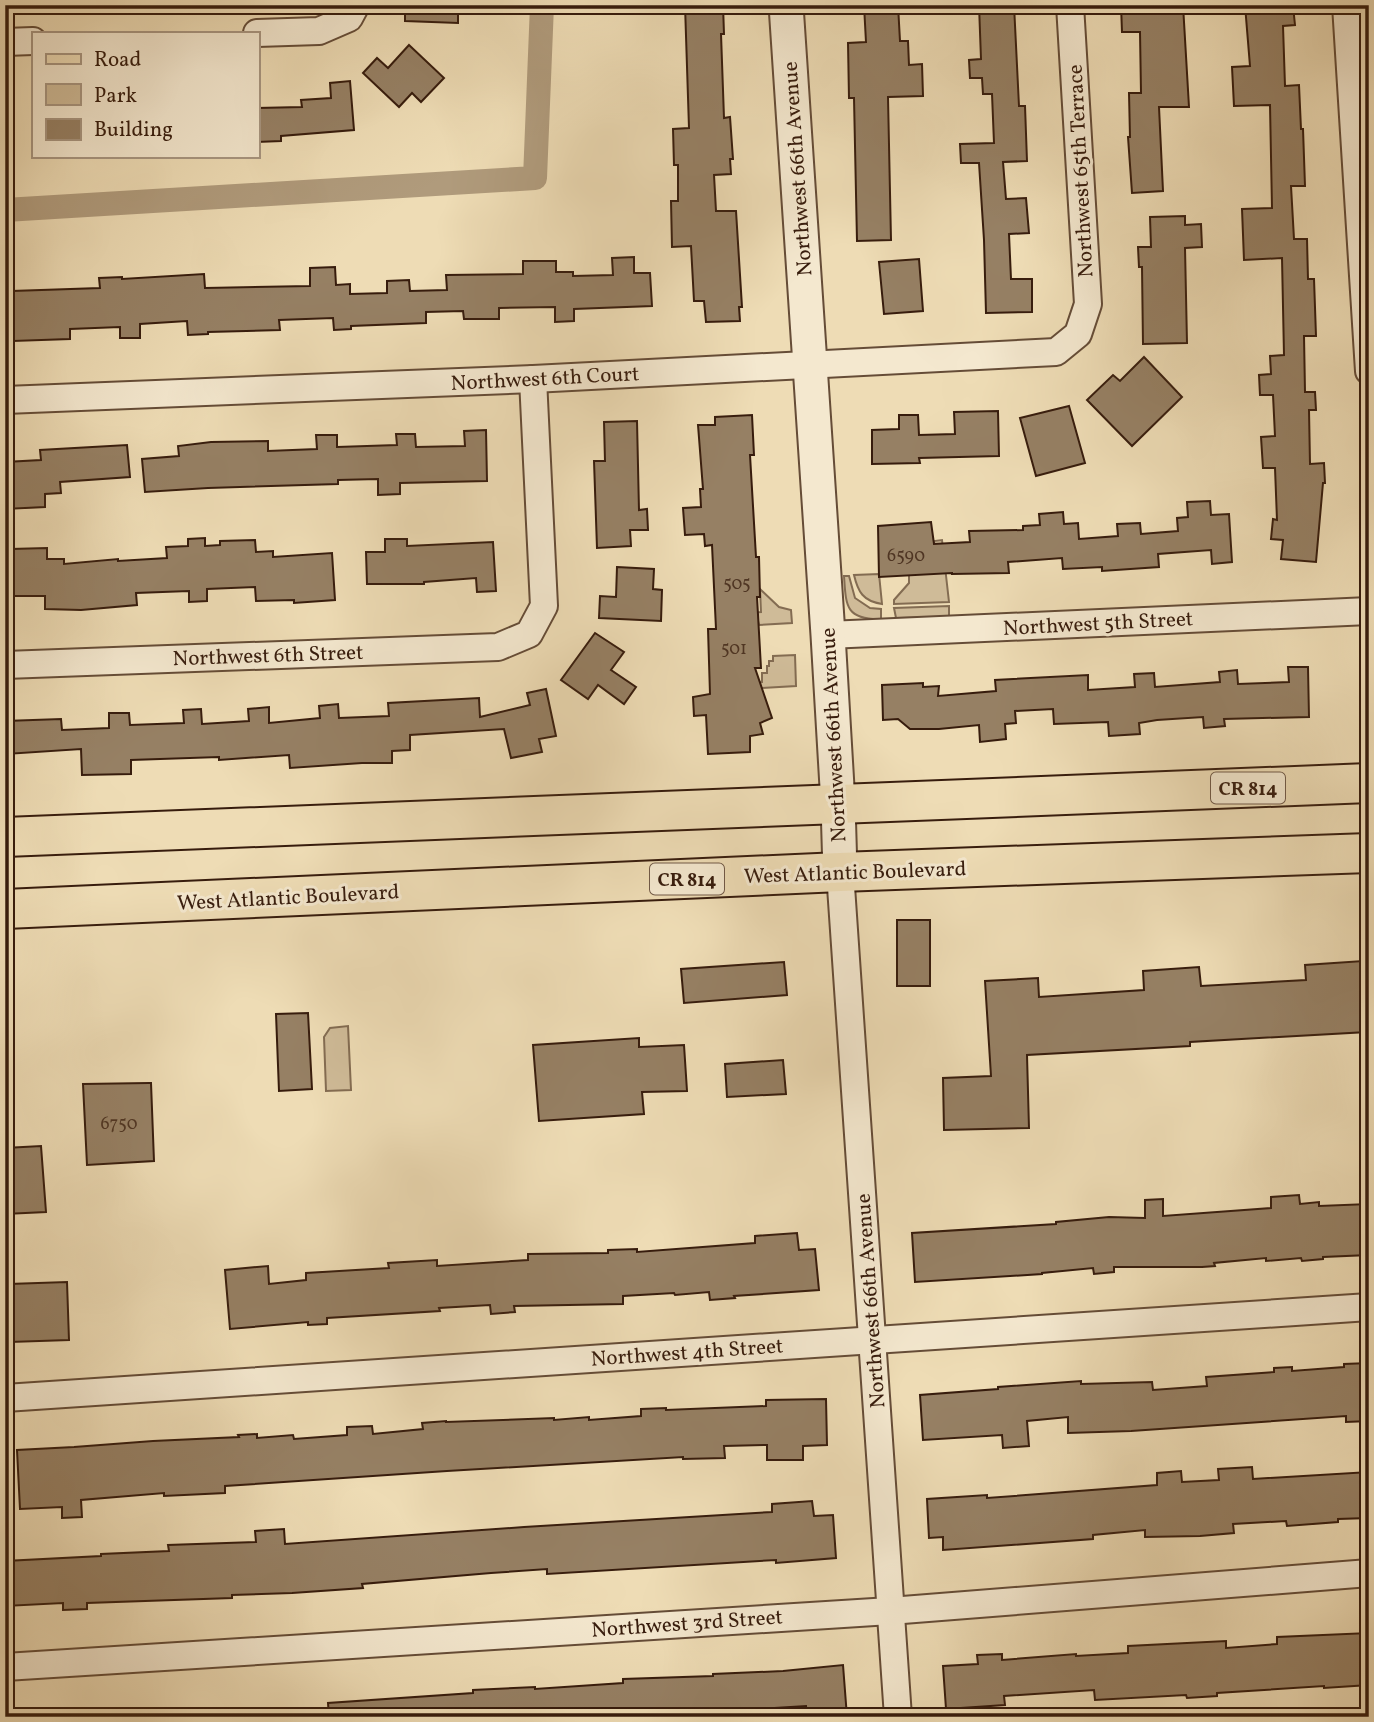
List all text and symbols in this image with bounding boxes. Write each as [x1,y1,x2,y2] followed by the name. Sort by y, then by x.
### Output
[32,32,259,158] legend
[94,46,141,75] text: Road
[777,61,820,277] street label: Northwest 66th Avenue
[1061,64,1102,278] street label: Northwest 65th Terrace
[94,82,137,111] text: Park
[94,116,173,145] text: Building
[450,360,640,399] street label: Northwest 6th Court
[887,544,925,569] house number: 6590
[723,572,751,597] house number: 505
[1002,605,1194,644] street label: Northwest 5th Street
[814,627,855,843] street label: Northwest 66th Avenue
[721,637,747,662] house number: 501
[172,639,364,674] street label: Northwest 6th Street
[1211,772,1285,804] road number: CR 814
[743,855,967,892] street label: West Atlantic Boulevard
[650,864,724,894] road number: CR 814
[176,878,400,919] street label: West Atlantic Boulevard
[101,1112,138,1137] house number: 6750
[850,1193,893,1409] street label: Northwest 66th Avenue
[590,1332,784,1375] street label: Northwest 4th Street
[590,1603,784,1646] street label: Northwest 3rd Street

